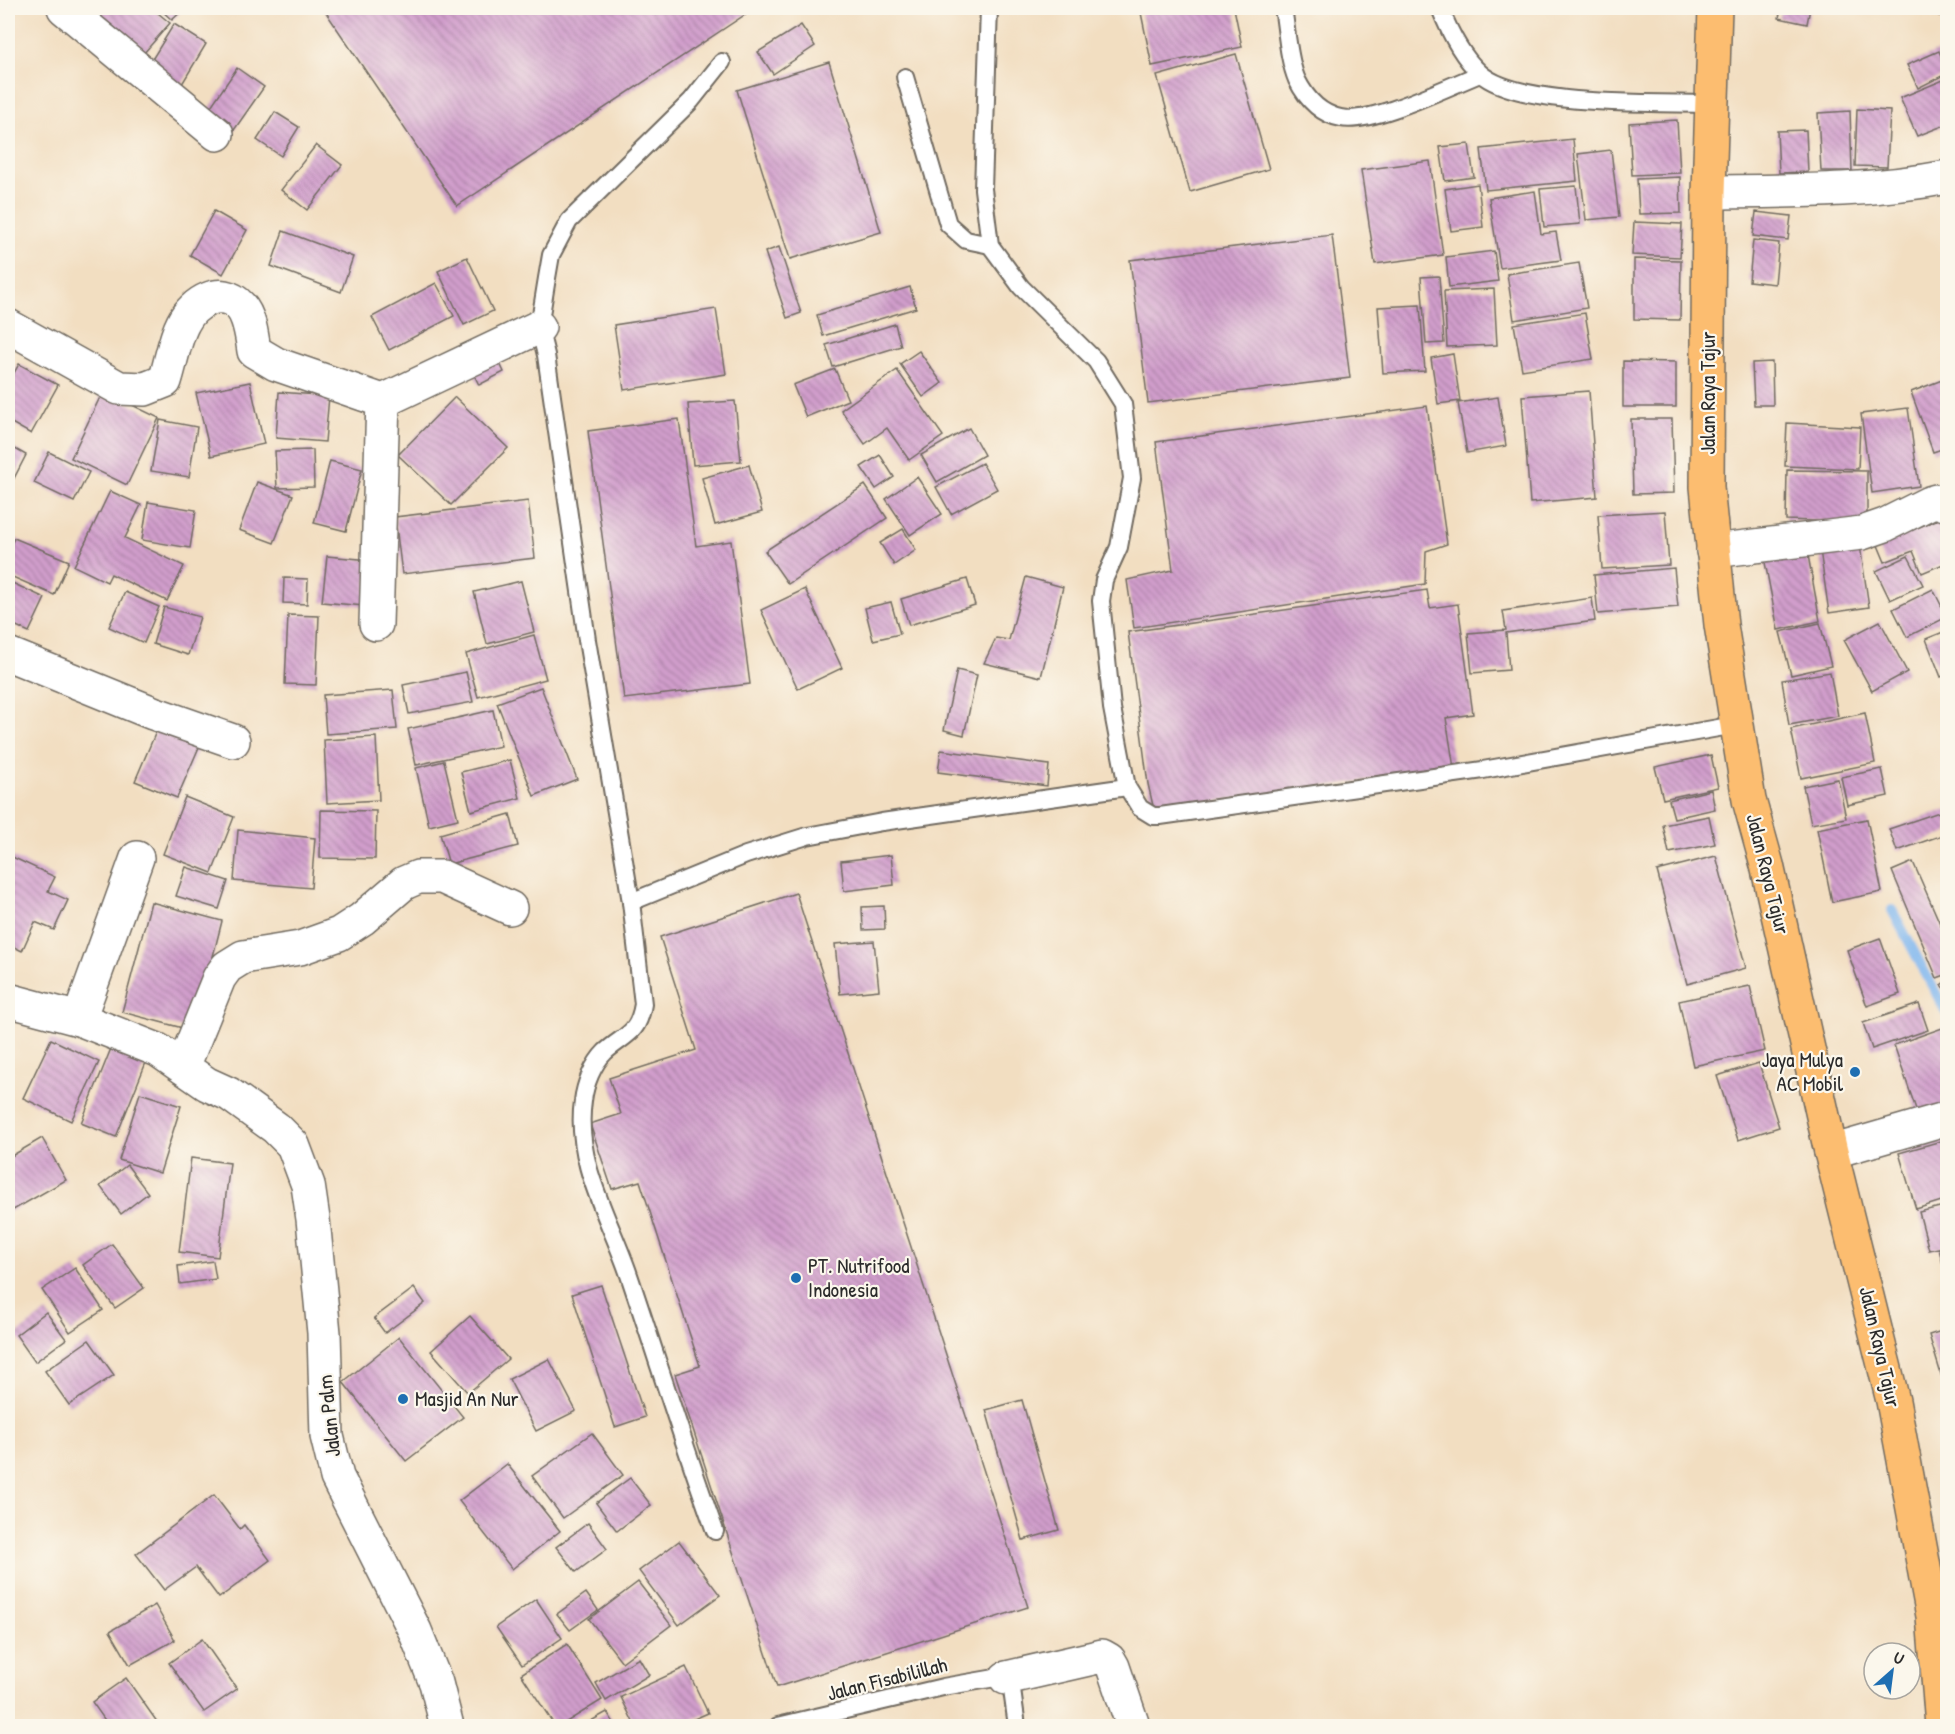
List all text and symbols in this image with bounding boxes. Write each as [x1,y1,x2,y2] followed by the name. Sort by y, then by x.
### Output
[1693,331,1722,455] street label: Jalan Raya Tajur
[1739,811,1797,937] street label: Jalan Raya Tajur
[1761,1045,1843,1098] place label: Jaya Mulya AC Mobil
[1848,1065,1862,1079] marker: Jaya Mulya AC Mobil
[808,1251,910,1304] place label: PT. Nutrifood Indonesia
[789,1271,803,1285] marker: PT. Nutrifood Indonesia
[1852,1284,1908,1410] street label: Jalan Raya Tajur
[310,1374,347,1459] street label: Jalan Palm
[415,1384,519,1413] place label: Masjid An Nur
[396,1392,410,1406] marker: Masjid An Nur
[1862,1641,1922,1701] north arrow
[1890,1646,1908,1670] text: U
[824,1650,950,1707] street label: Jalan Fisabilillah

